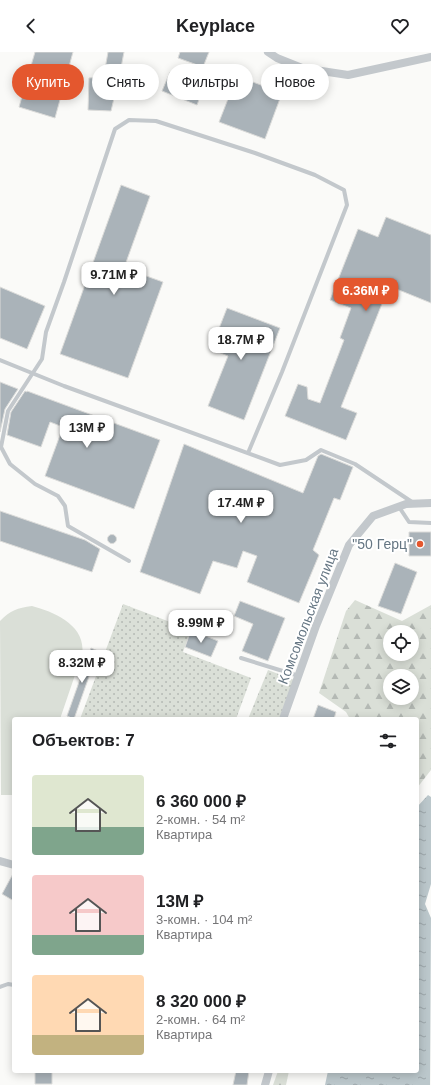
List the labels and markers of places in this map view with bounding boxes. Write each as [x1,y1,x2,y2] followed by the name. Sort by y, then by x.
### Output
[77,262,151,296] pin: 9.71M ₽
[329,278,403,312] pin: 6.36M ₽
[204,327,278,361] pin: 18.7M ₽
[59,415,115,449] pin: 13M ₽
[204,490,278,524] pin: 17.4M ₽
[352,536,412,552] place label: "50 Герц"
[415,539,425,549] marker: "50 Герц"
[164,610,238,644] pin: 8.99M ₽
[45,650,119,684] pin: 8.32M ₽

